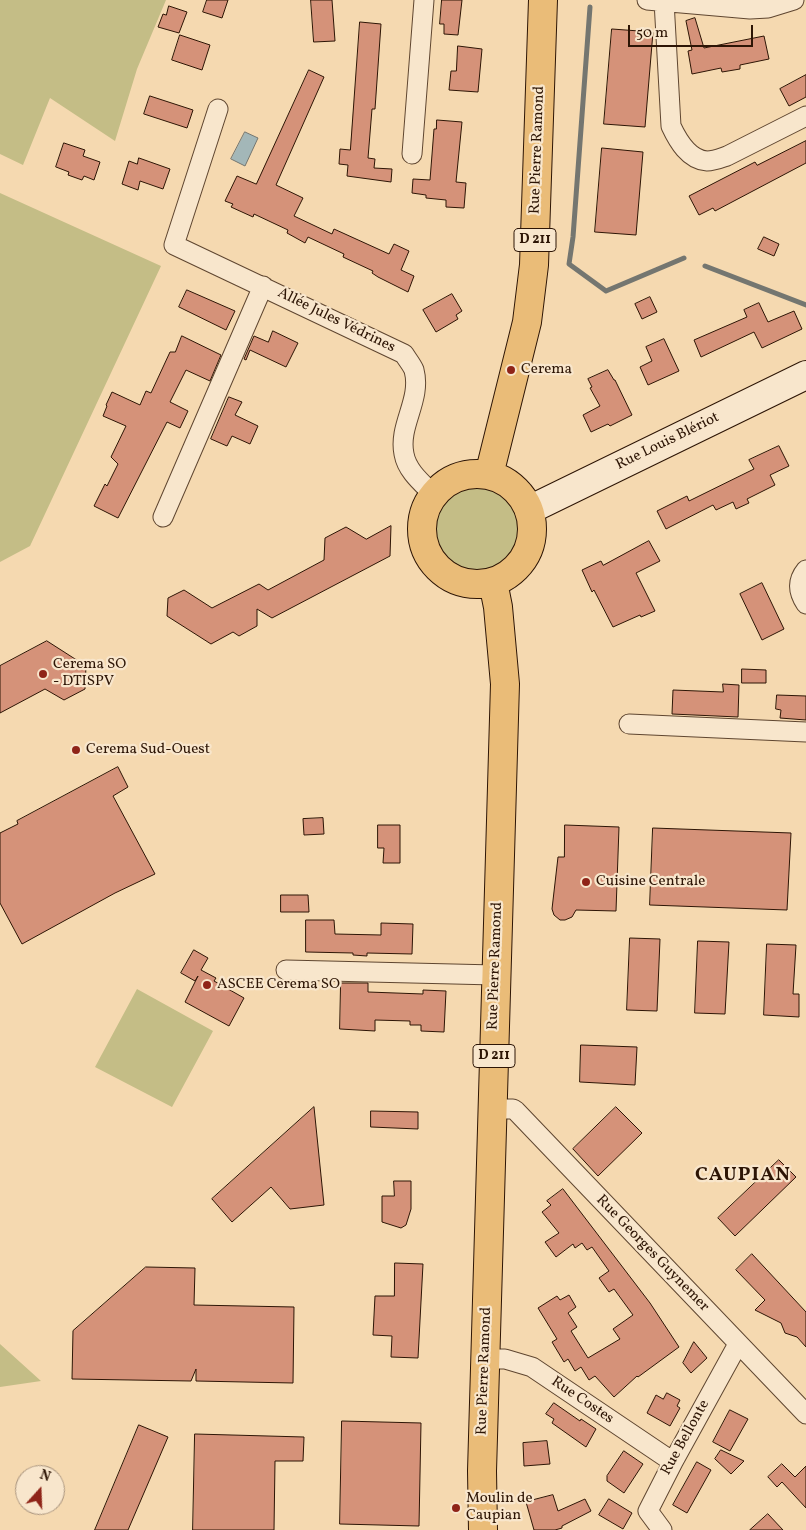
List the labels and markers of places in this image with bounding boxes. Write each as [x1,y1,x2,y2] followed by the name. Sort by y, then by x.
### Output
[521,361,572,379] place label: Cerema
[505,364,517,376] marker: Cerema
[53,656,126,691] place label: Cerema SO - DTISPV
[37,668,49,680] marker: Cerema SO - DTISPV
[86,741,210,759] place label: Cerema Sud-Ouest
[70,744,82,756] marker: Cerema Sud-Ouest
[596,873,705,891] place label: Cuisine Centrale
[580,876,592,888] marker: Cuisine Centrale
[217,976,340,994] place label: ASCEE Cerema SO
[201,979,213,991] marker: ASCEE Cerema SO
[466,1490,533,1525] place label: Moulin de Caupian
[450,1502,462,1514] marker: Moulin de Caupian

